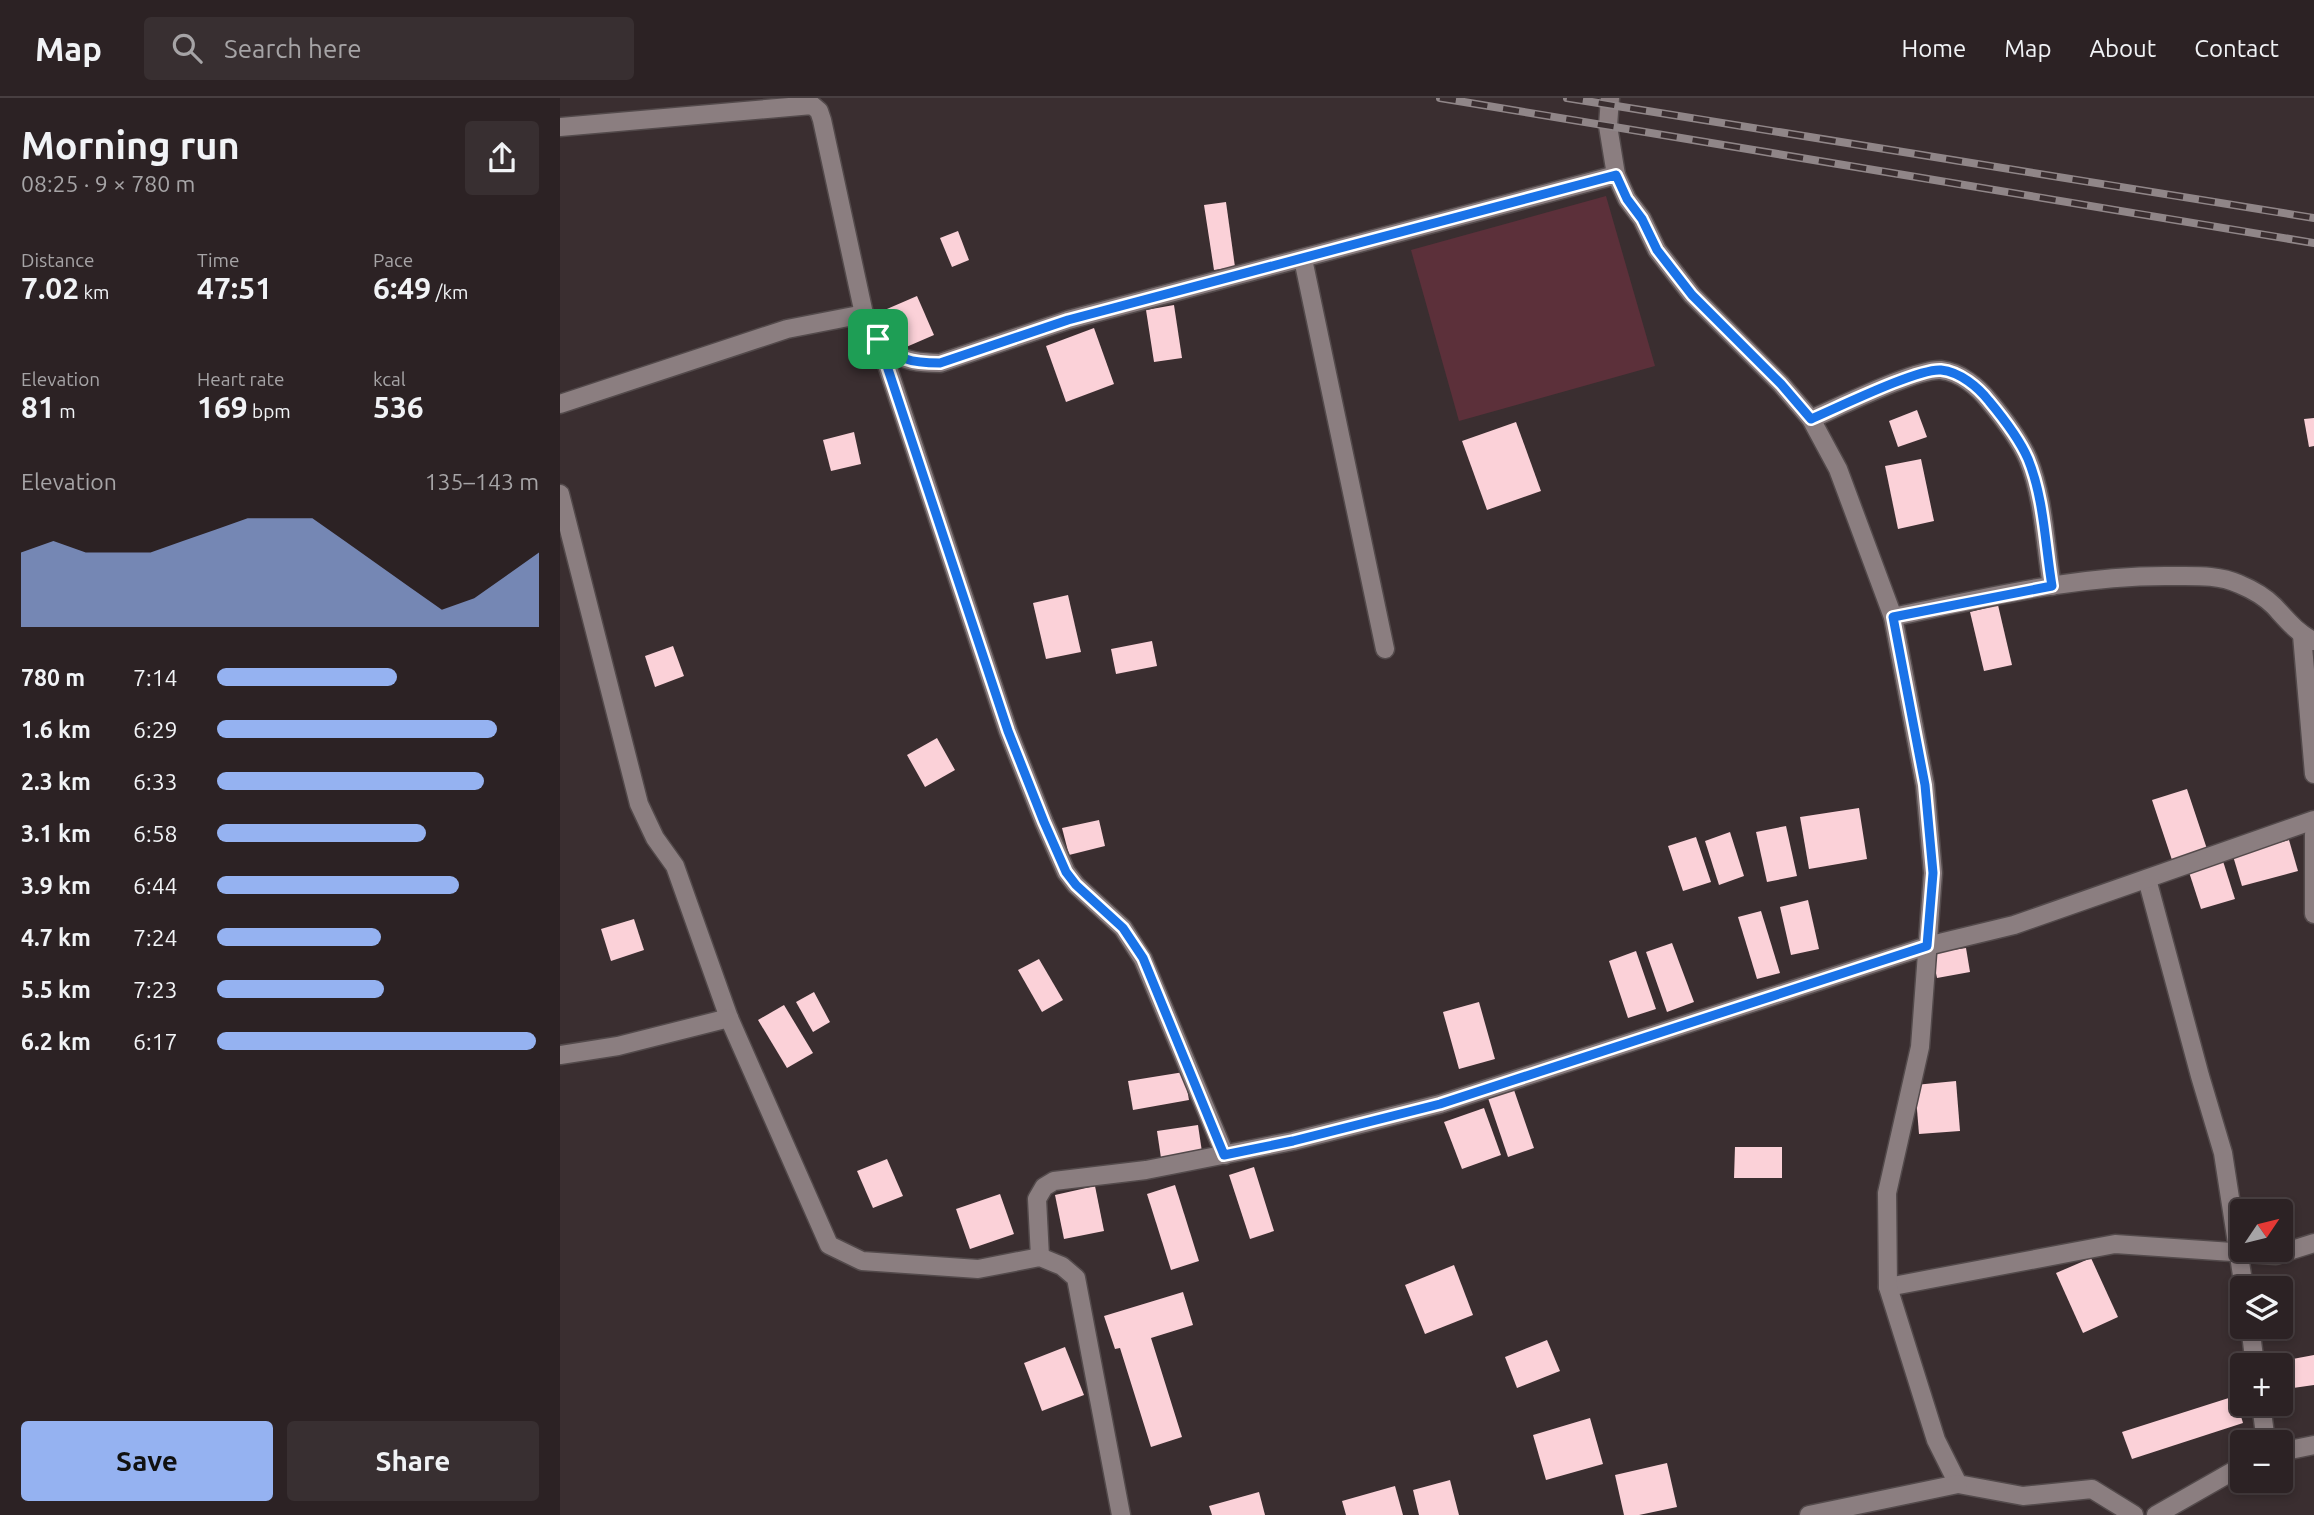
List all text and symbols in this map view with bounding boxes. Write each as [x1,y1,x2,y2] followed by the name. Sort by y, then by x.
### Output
[144,17,634,80] search box
[168,29,206,67] icon: search
[35,30,102,67] text: Map
[224,34,362,63] text: Search here
[1901,35,1966,62] text: Home
[2004,35,2051,62] text: Map
[2089,35,2156,62] text: About
[2194,35,2279,62] text: Contact
[465,121,539,195] button: share
[21,124,240,166] text: Morning run
[21,171,195,196] text: 08:25 · 9 × 780 m
[21,249,95,271] text: Distance
[197,249,239,271] text: Time
[373,249,413,271] text: Pace
[21,271,79,305] text: 7.02
[197,271,272,305] text: 47:51
[373,271,431,305] text: 6:49
[79,281,109,303] text: km
[431,281,469,303] text: /km
[848,309,908,369] pin
[859,320,897,358] icon: arrive
[21,368,100,390] text: Elevation
[197,368,284,390] text: Heart rate
[373,368,406,390] text: kcal
[21,390,55,424] text: 81
[197,390,248,424] text: 169
[373,390,424,424] text: 536
[55,400,76,422] text: m
[248,400,291,422] text: bpm
[21,469,117,494] text: Elevation
[425,469,539,494] text: 135–143 m
[21,665,85,690] text: 780 m
[133,665,178,690] text: 7:14
[21,717,91,742] text: 1.6 km
[133,717,178,742] text: 6:29
[21,769,91,794] text: 2.3 km
[133,769,178,794] text: 6:33
[21,821,91,846] text: 3.1 km
[133,821,178,846] text: 6:58
[21,873,91,898] text: 3.9 km
[133,873,178,898] text: 6:44
[21,925,91,950] text: 4.7 km
[133,925,178,950] text: 7:24
[21,977,91,1002] text: 5.5 km
[133,977,178,1002] text: 7:23
[21,1029,91,1054] text: 6.2 km
[133,1029,178,1054] text: 6:17
[2230,1199,2292,1262] north arrow
[2230,1199,2293,1493] map controls
[2230,1276,2293,1339] button: layers
[2230,1353,2293,1416] button: +
[21,1421,273,1501] button: Save
[287,1421,539,1501] button: Share
[2230,1430,2293,1493] button: −

